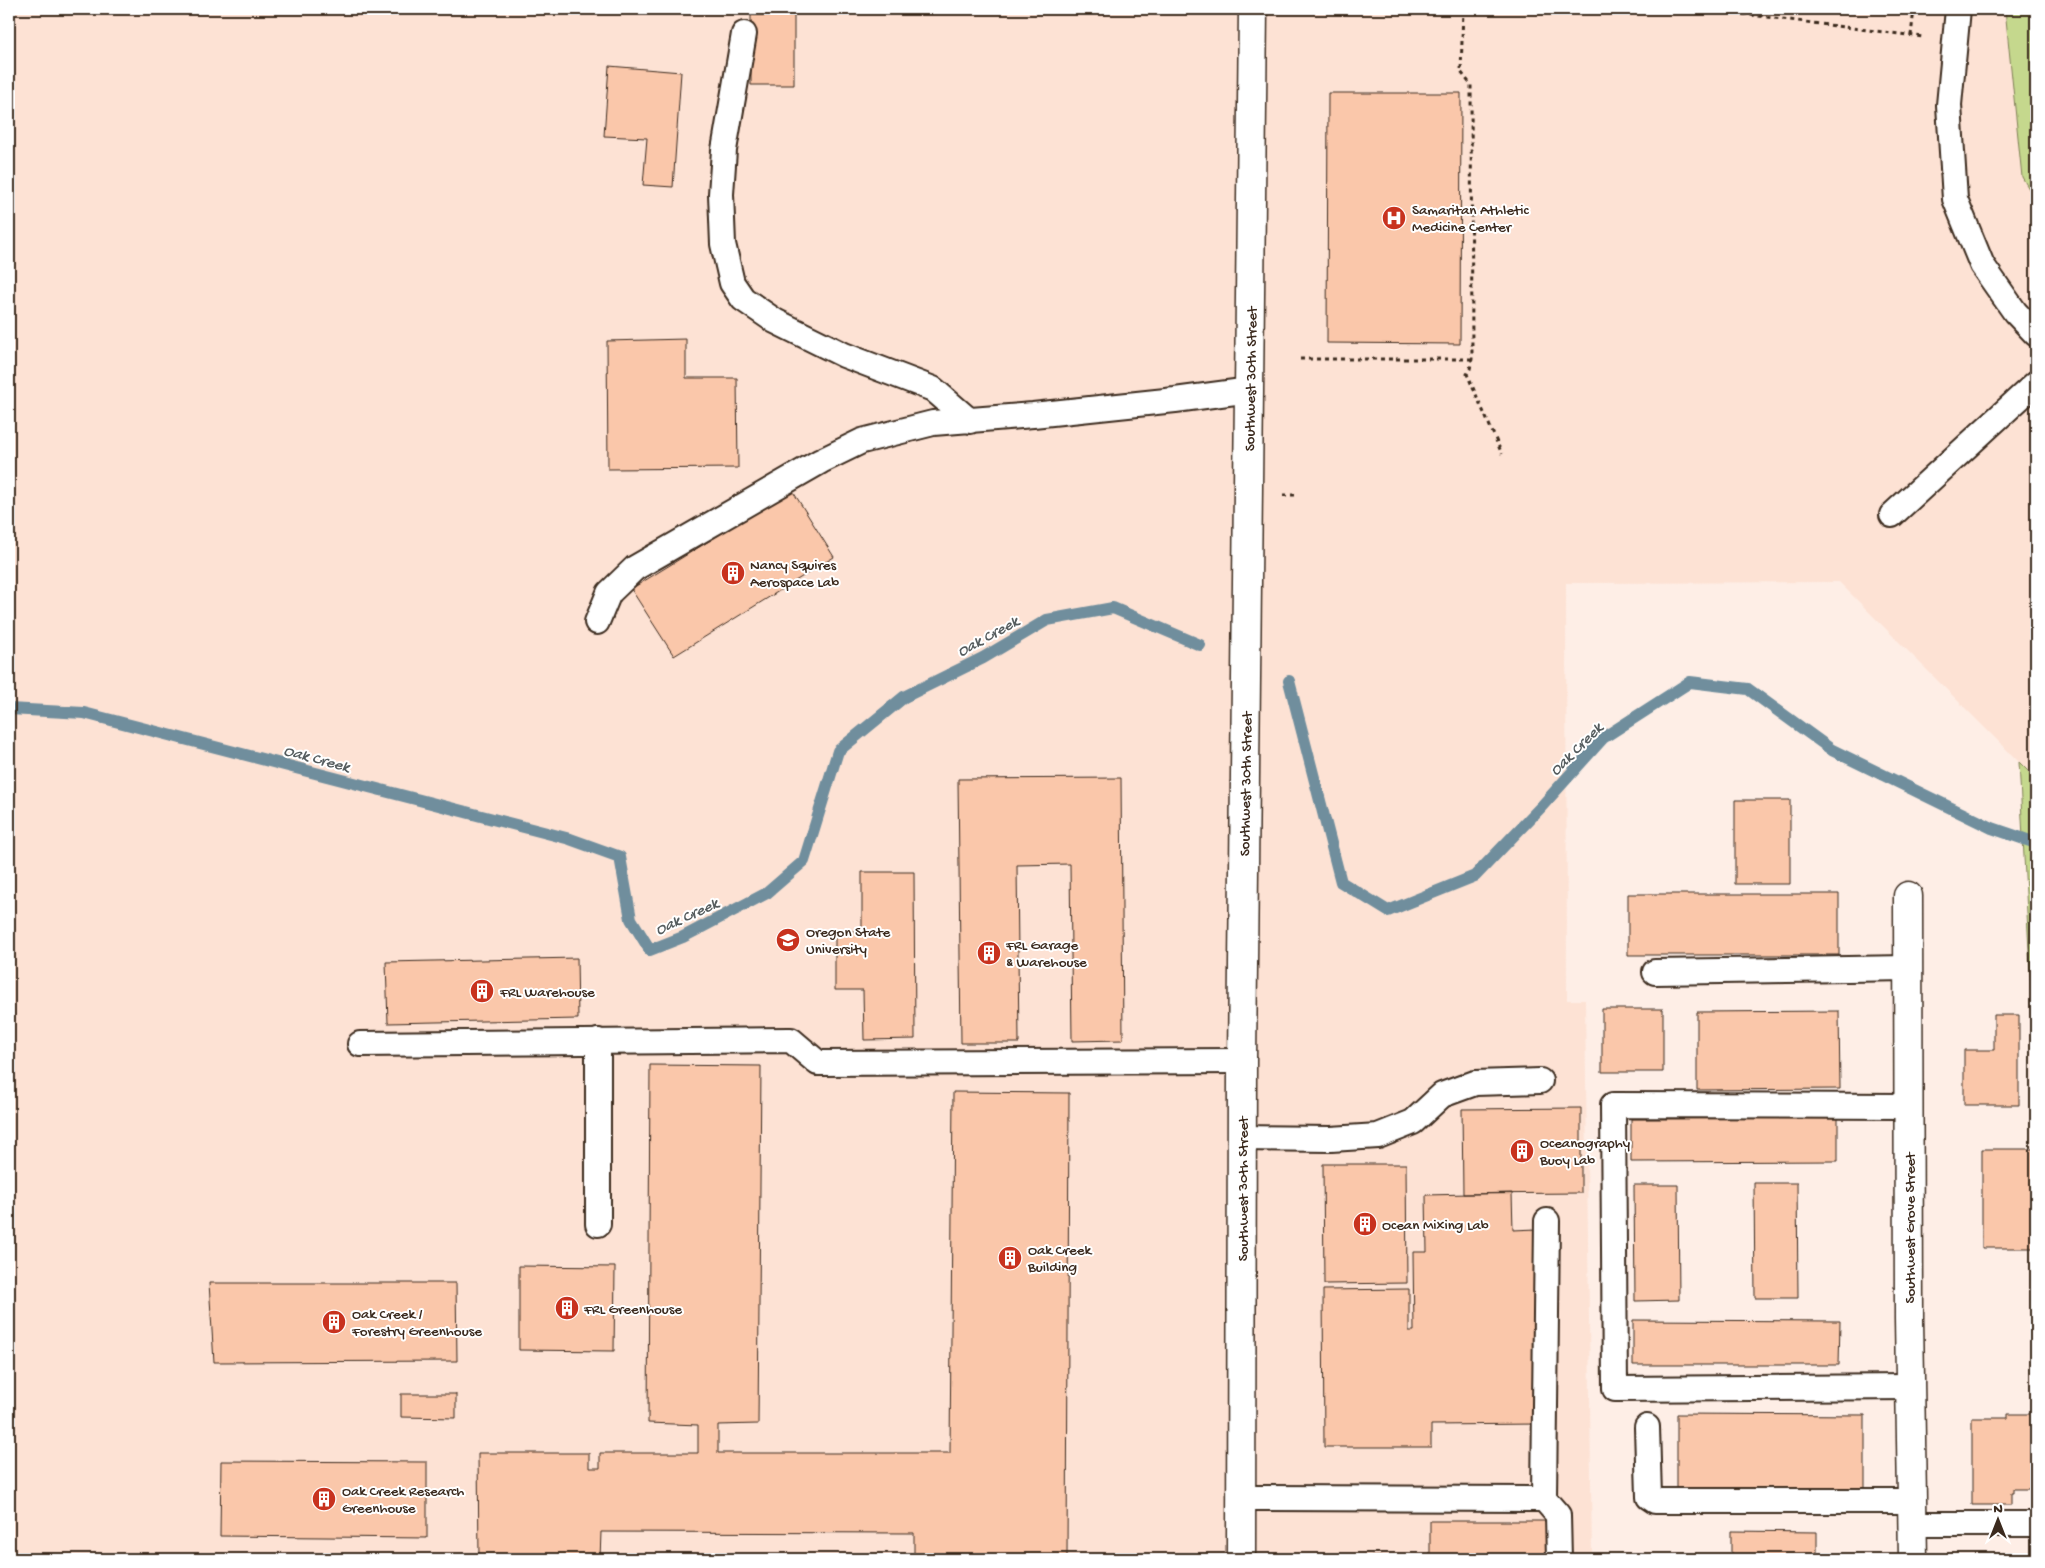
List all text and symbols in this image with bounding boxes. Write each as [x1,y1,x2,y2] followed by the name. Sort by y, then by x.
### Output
[1412,202,1529,237] place label: Samaritan Athletic Medicine Center
[1381,205,1407,231] hospital icon: Samaritan Athletic Medicine Center
[1242,305,1262,451] street label: Southwest 30th Street
[750,557,839,592] place label: Nancy Squires Aerospace Lab
[720,560,746,586] building icon: Nancy Squires Aerospace Lab
[955,613,1024,663] water label: Oak Creek
[1237,710,1257,856] street label: Southwest 30th Street
[1547,719,1609,781] water label: Oak Creek
[281,742,353,779] water label: Oak Creek
[653,895,724,941] water label: Oak Creek
[806,924,891,959] place label: Oregon State University
[775,927,801,953] school or university icon: Oregon State University
[1005,937,1087,972] place label: FRL Garage & Warehouse
[976,940,1002,966] building icon: FRL Garage & Warehouse
[469,978,495,1004] building icon: FRL Warehouse
[499,984,595,1002] place label: FRL Warehouse
[1235,1115,1253,1261] street label: Southwest 30th Street
[1539,1135,1631,1170] place label: Oceanography Buoy Lab
[1509,1138,1535,1164] building icon: Oceanography Buoy Lab
[1902,1151,1920,1304] street label: Southwest Grove Street
[1352,1211,1378,1237] building icon: Ocean Mixing Lab
[1382,1217,1489,1235] place label: Ocean Mixing Lab
[1027,1242,1093,1277] place label: Oak Creek Building
[997,1245,1023,1271] building icon: Oak Creek Building
[554,1295,580,1321] building icon: FRL Greenhouse
[583,1301,682,1319] place label: FRL Greenhouse
[351,1306,482,1341] place label: Oak Creek / Forestry Greenhouse
[321,1309,347,1335] building icon: Oak Creek / Forestry Greenhouse
[342,1483,464,1518] place label: Oak Creek Research Greenhouse
[311,1486,337,1512] building icon: Oak Creek Research Greenhouse
[1972,1496,2022,1546] north arrow
[1993,1501,2003,1518] text: N

